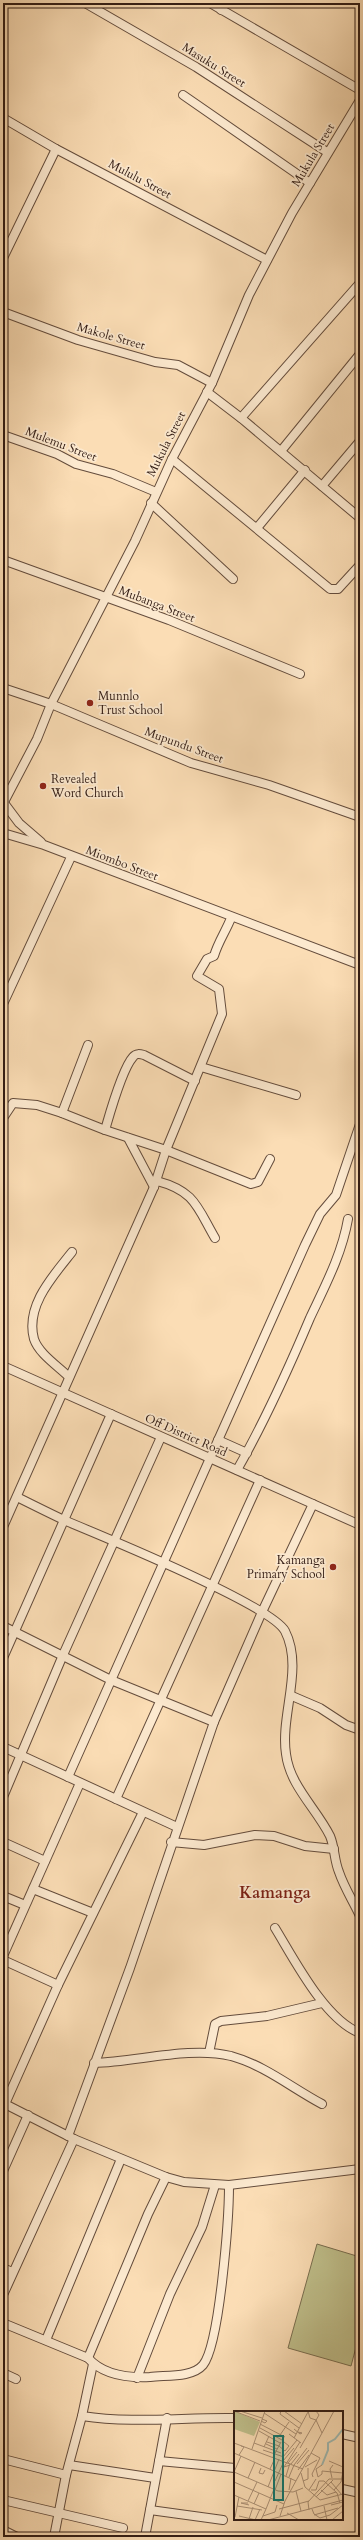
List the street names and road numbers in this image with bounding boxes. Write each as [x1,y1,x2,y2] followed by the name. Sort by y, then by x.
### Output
[179,39,249,91] street label: Masuku Street
[288,120,338,190] street label: Mukula Street
[106,156,175,202] street label: Mululu Street
[75,319,147,353] street label: Makole Street
[143,408,189,479] street label: Mukula Street
[23,423,99,465] street label: Mulemu Street
[117,582,198,626] street label: Mubanga Street
[142,723,226,767] street label: Mupundu Street
[83,842,161,884] street label: Miombo Street
[142,1410,230,1461] street label: Off District Road

